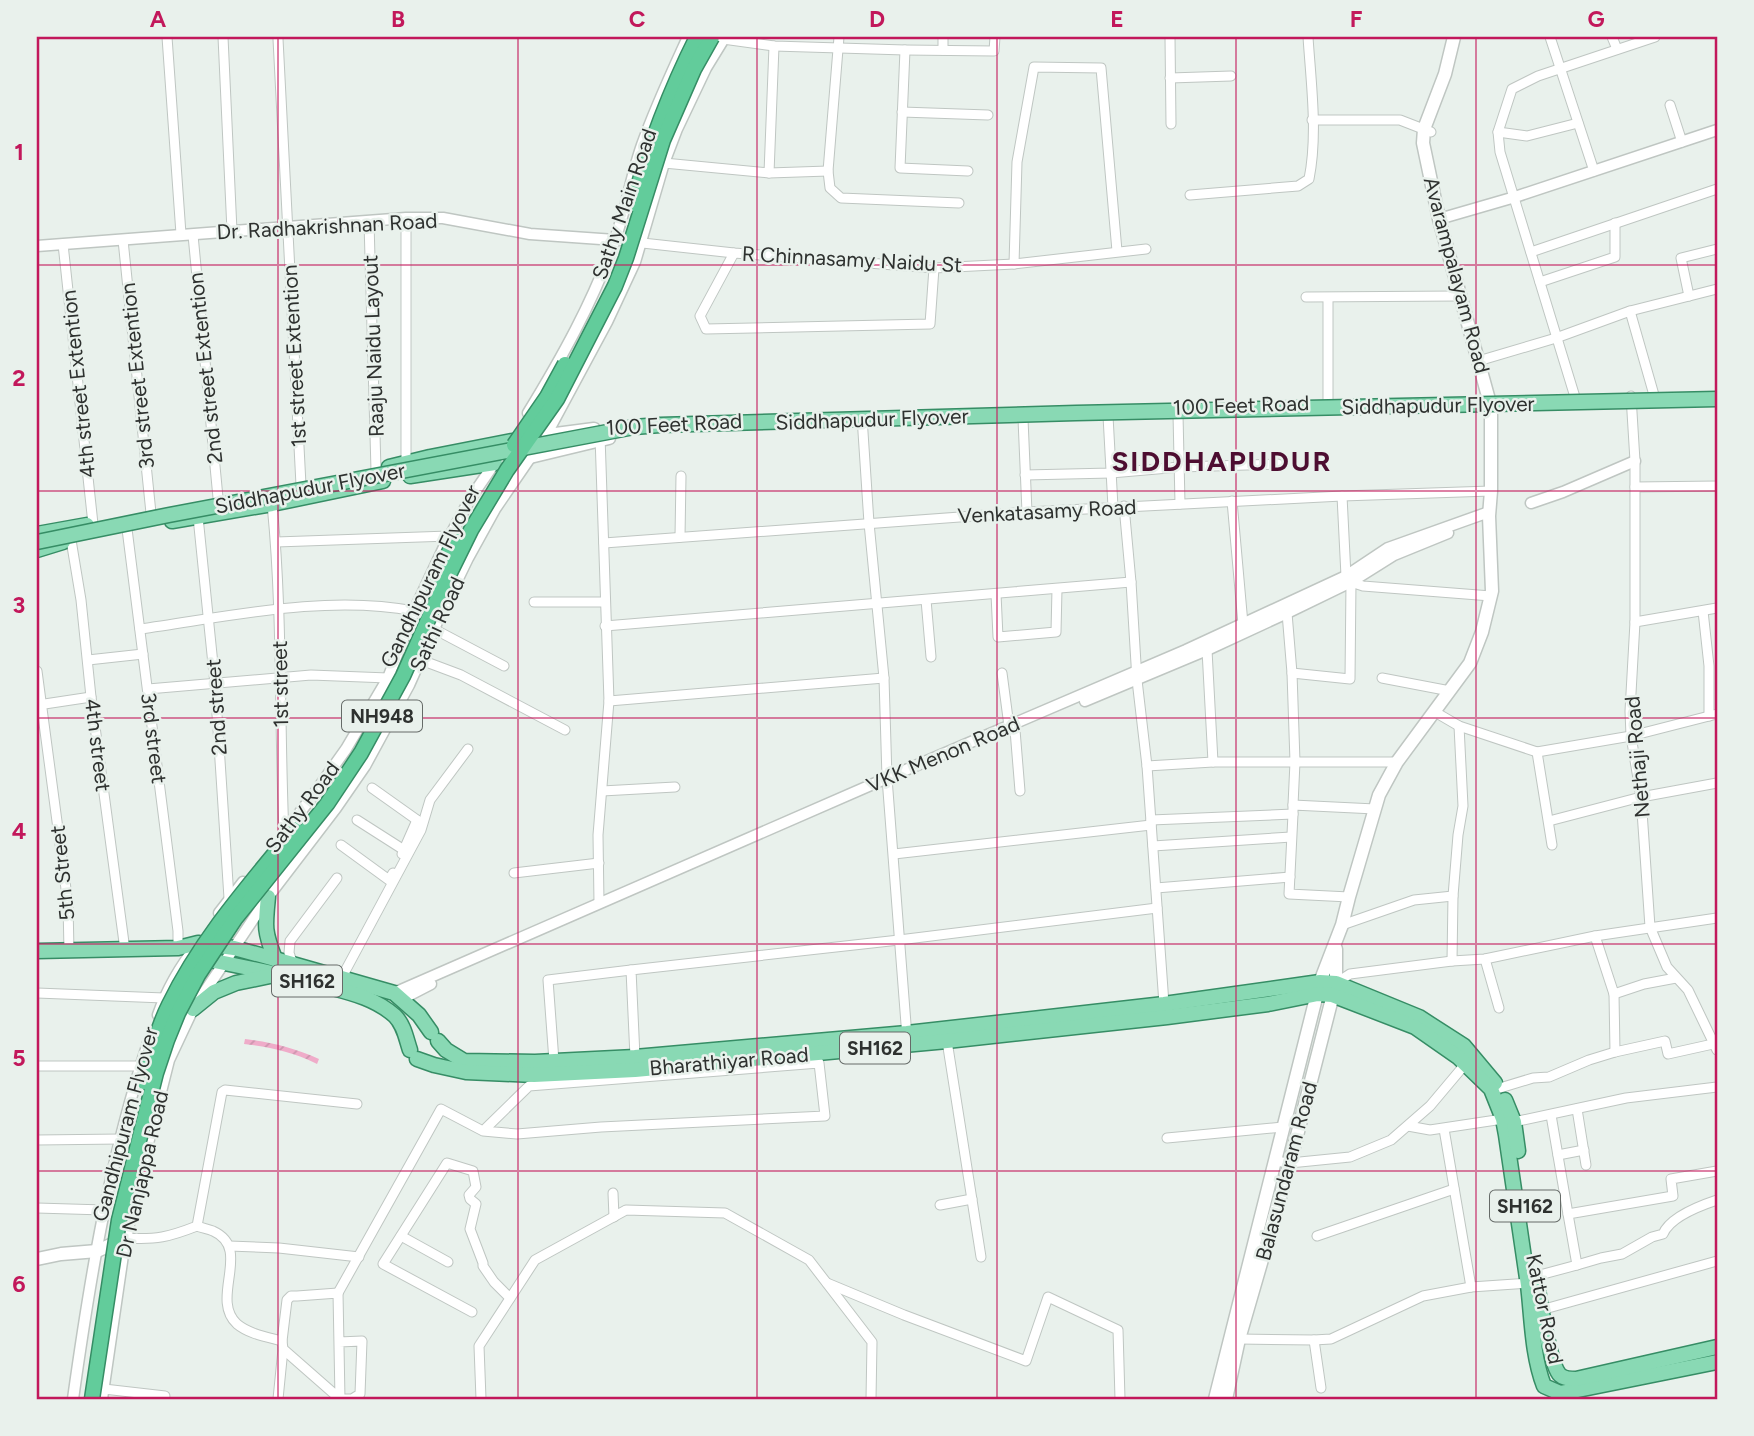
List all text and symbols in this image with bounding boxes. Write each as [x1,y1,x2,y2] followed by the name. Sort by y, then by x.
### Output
[150,5,167,33] text: A
[391,5,405,33] text: B
[629,5,646,33] text: C
[869,5,885,33] text: D
[1110,5,1124,33] text: E
[1350,5,1363,33] text: F
[1587,5,1605,33] text: G
[586,125,662,283] street label: Sathy Main Road
[14,138,24,166] text: 1
[1419,174,1495,376] street label: Avarampalayam Road
[216,208,438,244] street label: Dr. Radhakrishnan Road
[741,241,963,277] street label: R Chinnasamy Naidu St
[357,254,389,438] street label: Raaju Naidu Layout
[277,264,311,448] street label: 1st street Extention
[183,271,227,465] street label: 2nd street Extention
[115,282,159,470] street label: 3rd street Extention
[56,289,100,479] street label: 4th street Extention
[12,364,26,392] text: 2
[1172,390,1310,420] street label: 100 Feet Road
[1341,391,1535,419] street label: Siddhapudur Flyover
[775,403,969,435] street label: Siddhapudur Flyover
[605,408,743,440] street label: 100 Feet Road
[1111,444,1333,478] district label: SIDDHAPUDUR
[213,457,407,519] street label: Siddhapudur Flyover
[375,481,485,671] street label: Gandhipuram Flyover
[957,494,1137,528] street label: Venkatasamy Road
[404,573,470,675] street label: Sathi Road
[13,591,25,619] text: 3
[267,640,293,728] street label: 1st street
[200,658,232,756] street label: 2nd street
[136,691,172,785] street label: 3rd street
[1619,695,1655,819] street label: Nethaji Road
[80,697,116,793] street label: 4th street
[342,701,422,732] road number: NH948
[863,711,1023,797] street label: VKK Menon Road
[260,756,344,858] street label: Sathy Road
[12,817,26,845] text: 4
[45,824,79,922] street label: 5th Street
[272,965,342,996] road number: SH162
[87,1024,163,1224] street label: Gandhipuram Flyover
[840,1032,910,1064] road number: SH162
[648,1042,810,1080] street label: Bharathiyar Road
[12,1044,26,1072] text: 5
[1250,1079,1322,1263] street label: Balasundaram Road
[111,1088,173,1260] street label: Dr Nanjappa Road
[1490,1190,1560,1222] road number: SH162
[1521,1252,1569,1366] street label: Kattor Road
[12,1270,26,1298] text: 6

